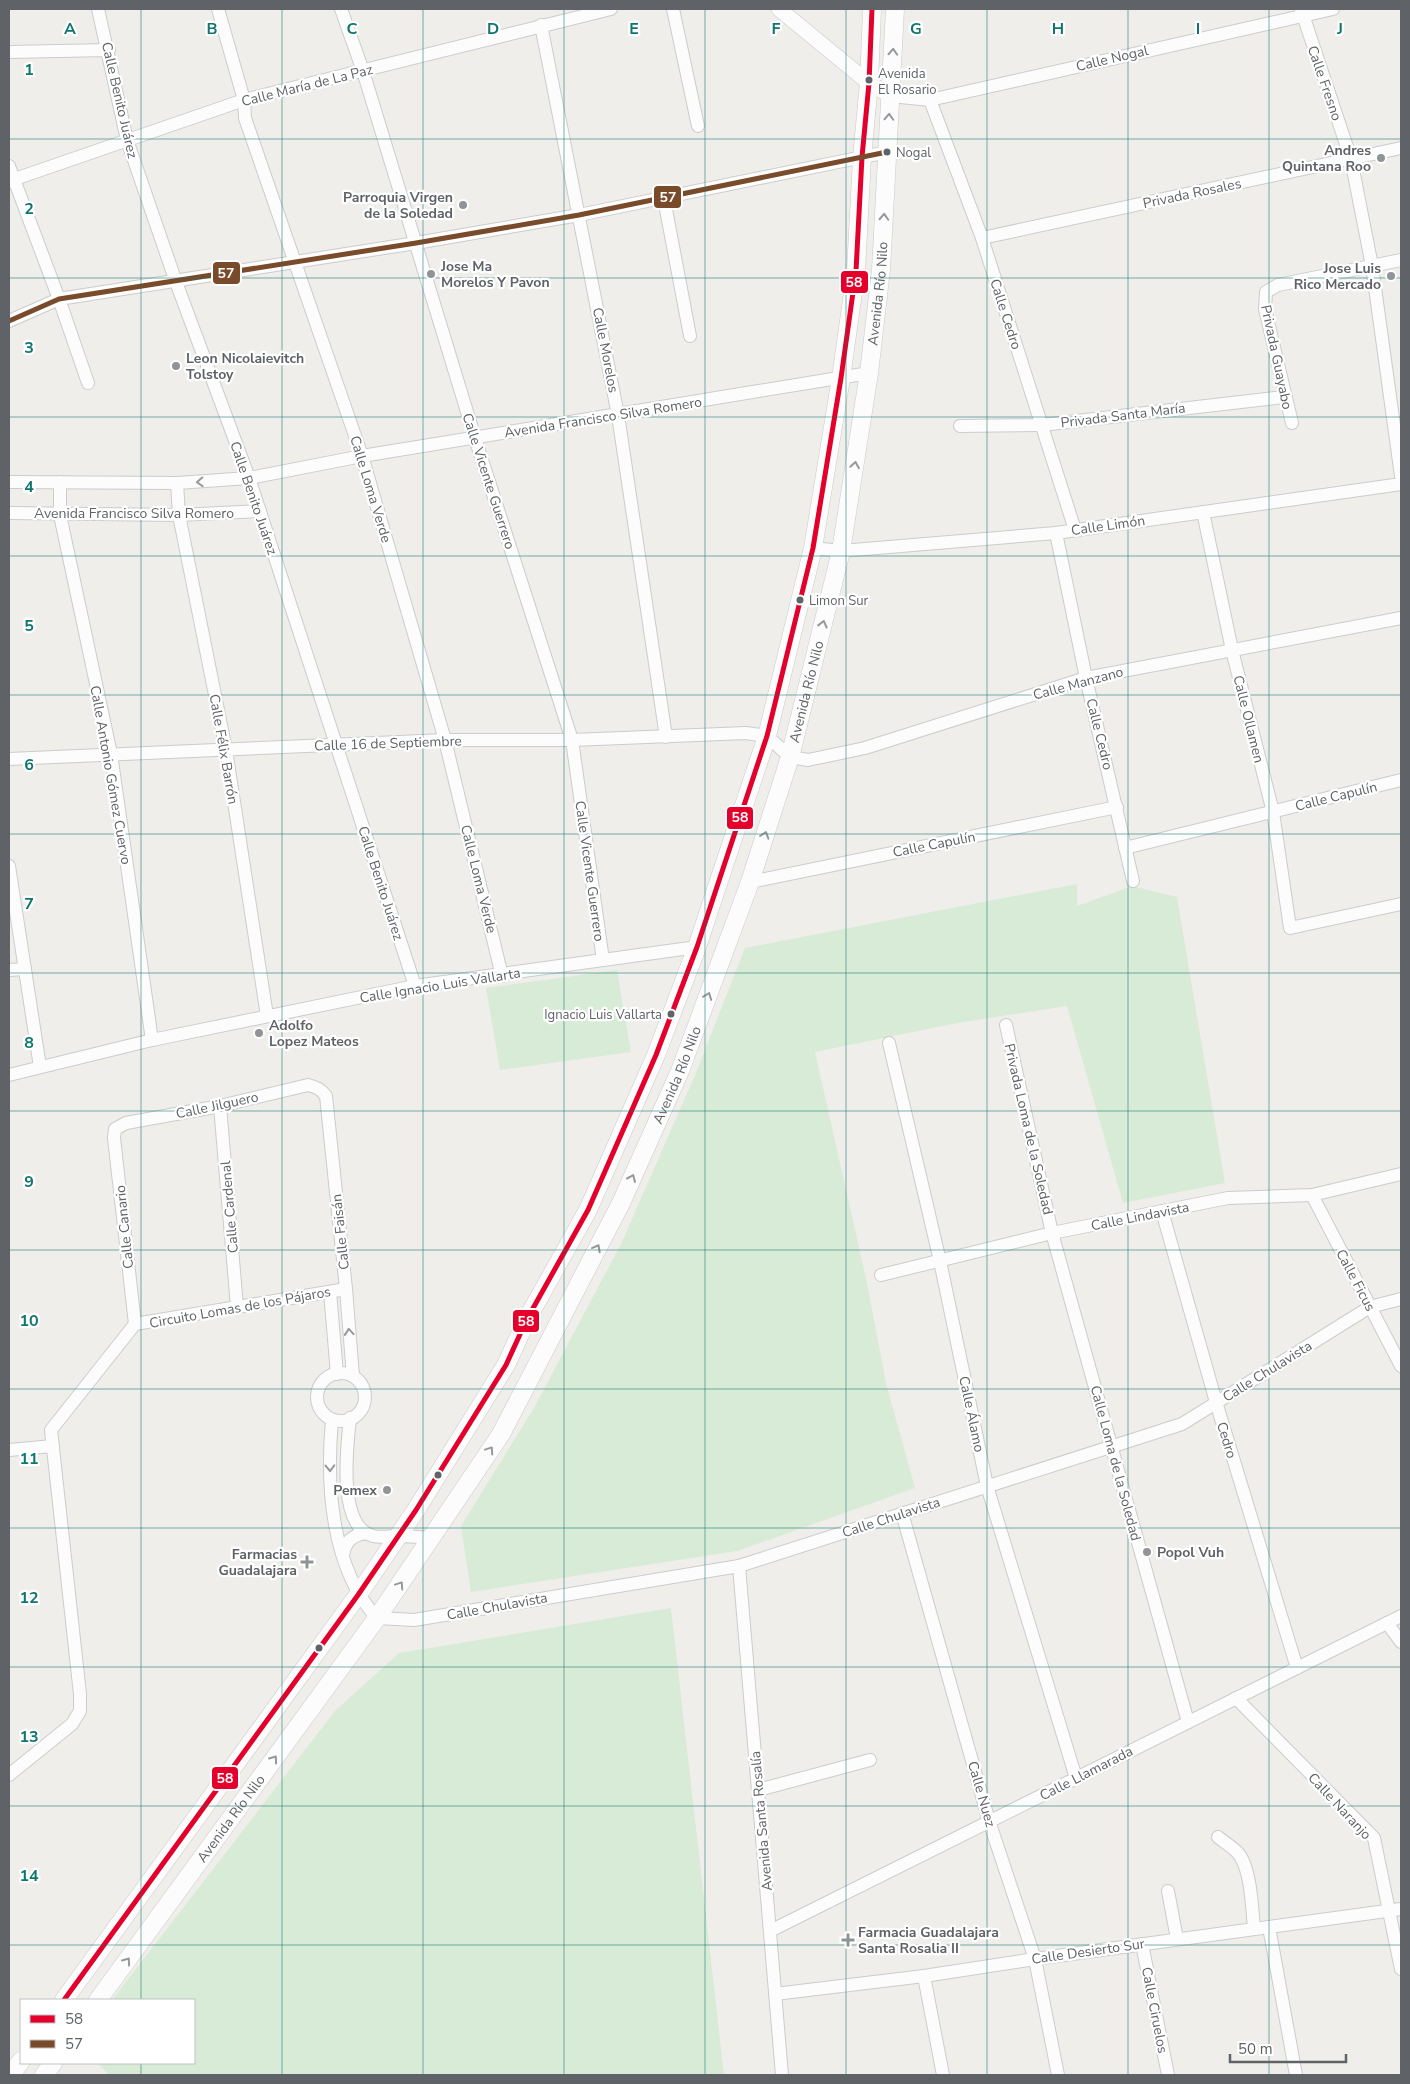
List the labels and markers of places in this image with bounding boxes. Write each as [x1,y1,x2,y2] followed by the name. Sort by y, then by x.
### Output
[878,65,937,99] place label: Avenida El Rosario
[864,75,874,85] marker: Avenida El Rosario
[1282,141,1371,176] place label: Andres Quintana Roo
[896,144,931,162] place label: Nogal
[882,147,892,157] marker: Nogal
[1375,152,1387,164] marker: Andres Quintana Roo
[343,188,453,223] place label: Parroquia Virgen de la Soledad
[457,199,469,211] marker: Parroquia Virgen de la Soledad
[440,257,550,292] place label: Jose Ma Morelos Y Pavon
[1294,259,1381,294] place label: Jose Luis Rico Mercado
[425,268,437,280] marker: Jose Ma Morelos Y Pavon
[1385,270,1397,282] marker: Jose Luis Rico Mercado
[186,349,304,384] place label: Leon Nicolaievitch Tolstoy
[170,360,182,372] marker: Leon Nicolaievitch Tolstoy
[809,592,868,610] place label: Limon Sur
[795,595,805,605] marker: Limon Sur
[544,1006,662,1024] place label: Ignacio Luis Vallarta
[666,1009,676,1019] marker: Ignacio Luis Vallarta
[269,1016,359,1051] place label: Adolfo Lopez Mateos
[253,1027,265,1039] marker: Adolfo Lopez Mateos
[433,1470,443,1480] unlabelled marker
[333,1481,377,1500] place label: Pemex
[381,1484,393,1496] marker: Pemex
[1157,1543,1224,1562] place label: Popol Vuh
[218,1545,297,1580] place label: Farmacias Guadalajara
[1141,1546,1153,1558] marker: Popol Vuh
[301,1556,313,1568] marker: Farmacias Guadalajara
[314,1643,324,1653] unlabelled marker
[858,1923,999,1958] place label: Farmacia Guadalajara Santa Rosalia II
[842,1934,854,1946] marker: Farmacia Guadalajara Santa Rosalia II

